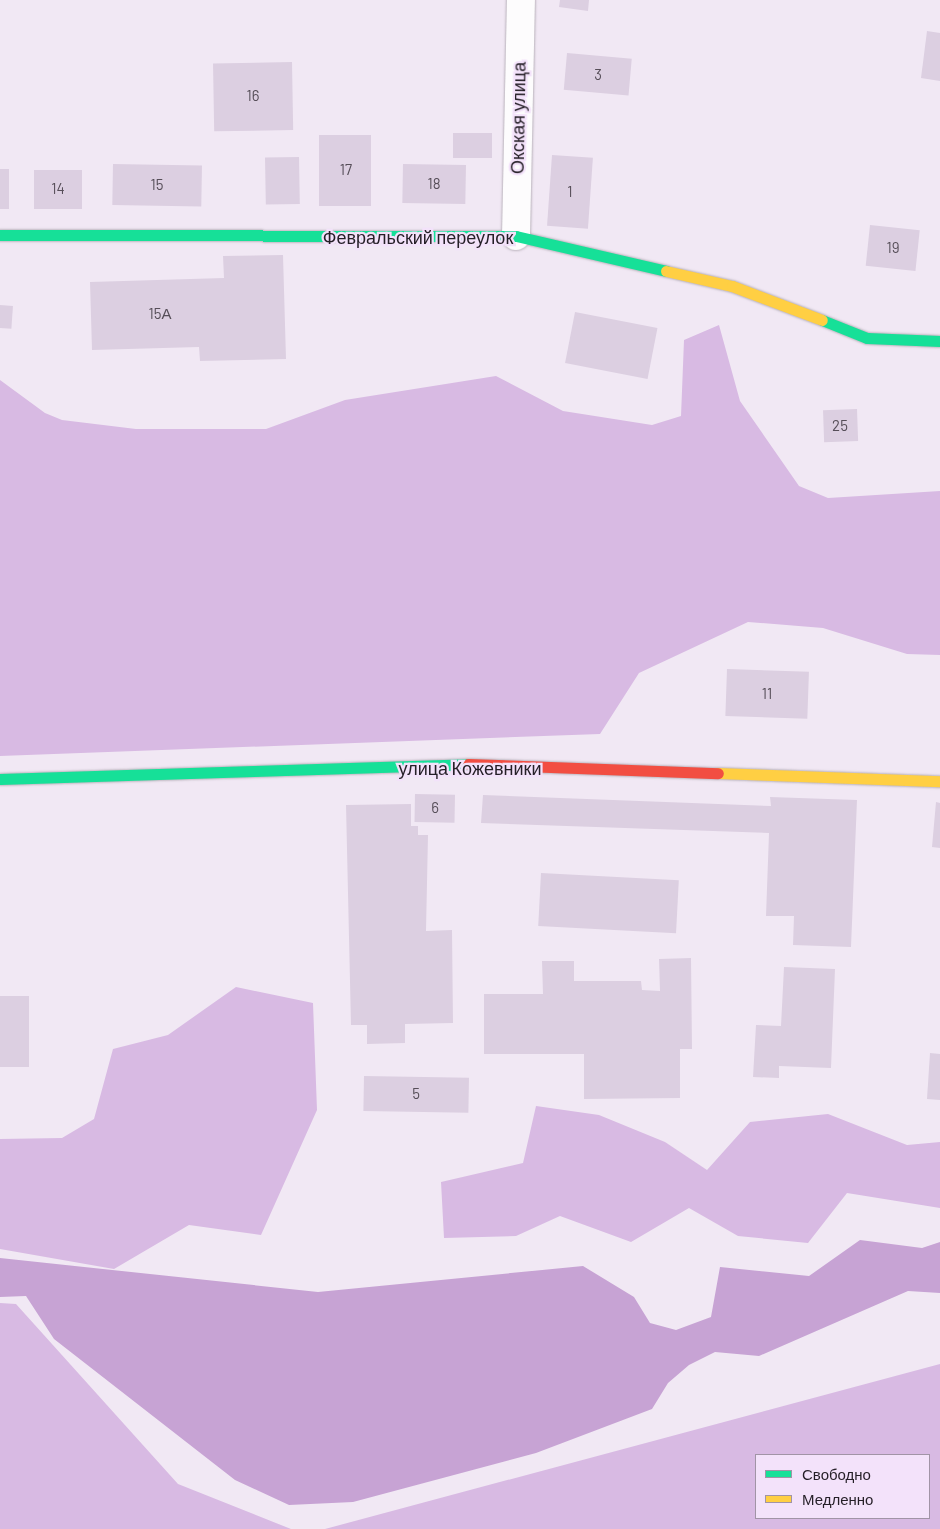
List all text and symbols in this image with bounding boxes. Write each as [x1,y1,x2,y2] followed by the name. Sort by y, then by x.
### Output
[506,62,530,174] street label: Окская улица
[594,66,602,84] house number: 3
[247,87,259,105] house number: 16
[340,161,352,179] house number: 17
[427,175,441,193] house number: 18
[151,176,163,194] house number: 15
[51,180,65,198] house number: 14
[567,183,573,201] house number: 1
[323,226,513,248] street label: Февральский переулок
[886,239,900,257] house number: 19
[149,305,171,323] house number: 15А
[832,417,848,435] house number: 25
[762,685,772,703] house number: 11
[399,757,541,779] street label: улица Кожевники
[431,799,439,817] house number: 6
[412,1085,420,1103] house number: 5
[755,1454,930,1519] legend
[802,1465,871,1483] text: Свободно
[802,1490,873,1508] text: Медленно

